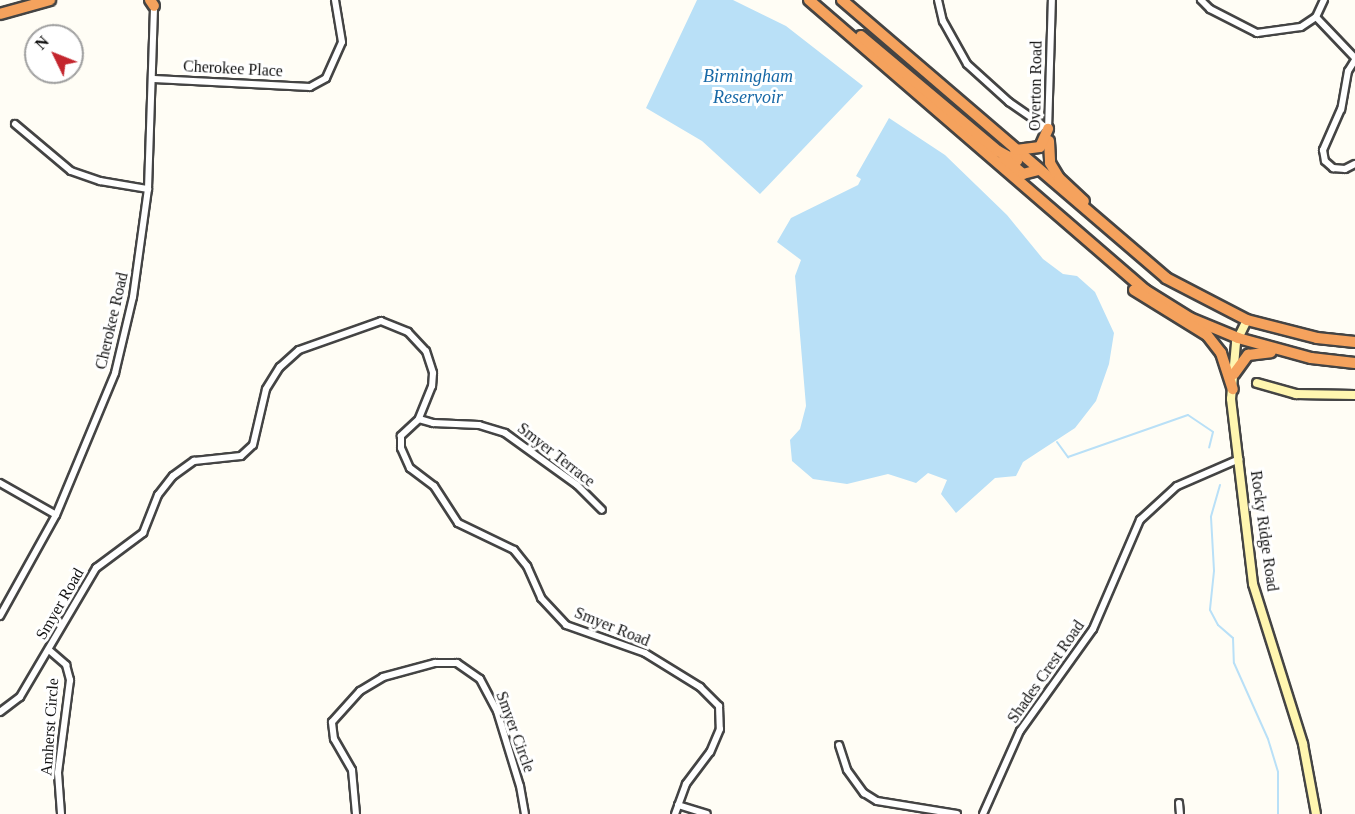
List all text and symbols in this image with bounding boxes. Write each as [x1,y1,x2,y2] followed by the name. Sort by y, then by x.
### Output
[24,24,84,84] north arrow
[32,33,52,53] text: N
[1026,41,1046,131] street label: Overton Road
[183,57,283,81] street label: Cherokee Place
[703,66,793,109] water label: Birmingham Reservoir
[92,271,132,371] street label: Cherokee Road
[513,419,599,491] street label: Smyer Terrace
[1246,469,1282,593] street label: Rocky Ridge Road
[32,565,88,643] street label: Smyer Road
[572,603,652,651] street label: Smyer Road
[1003,617,1089,727] street label: Shades Crest Road
[37,677,63,777] street label: Amherst Circle
[491,689,539,775] street label: Smyer Circle

